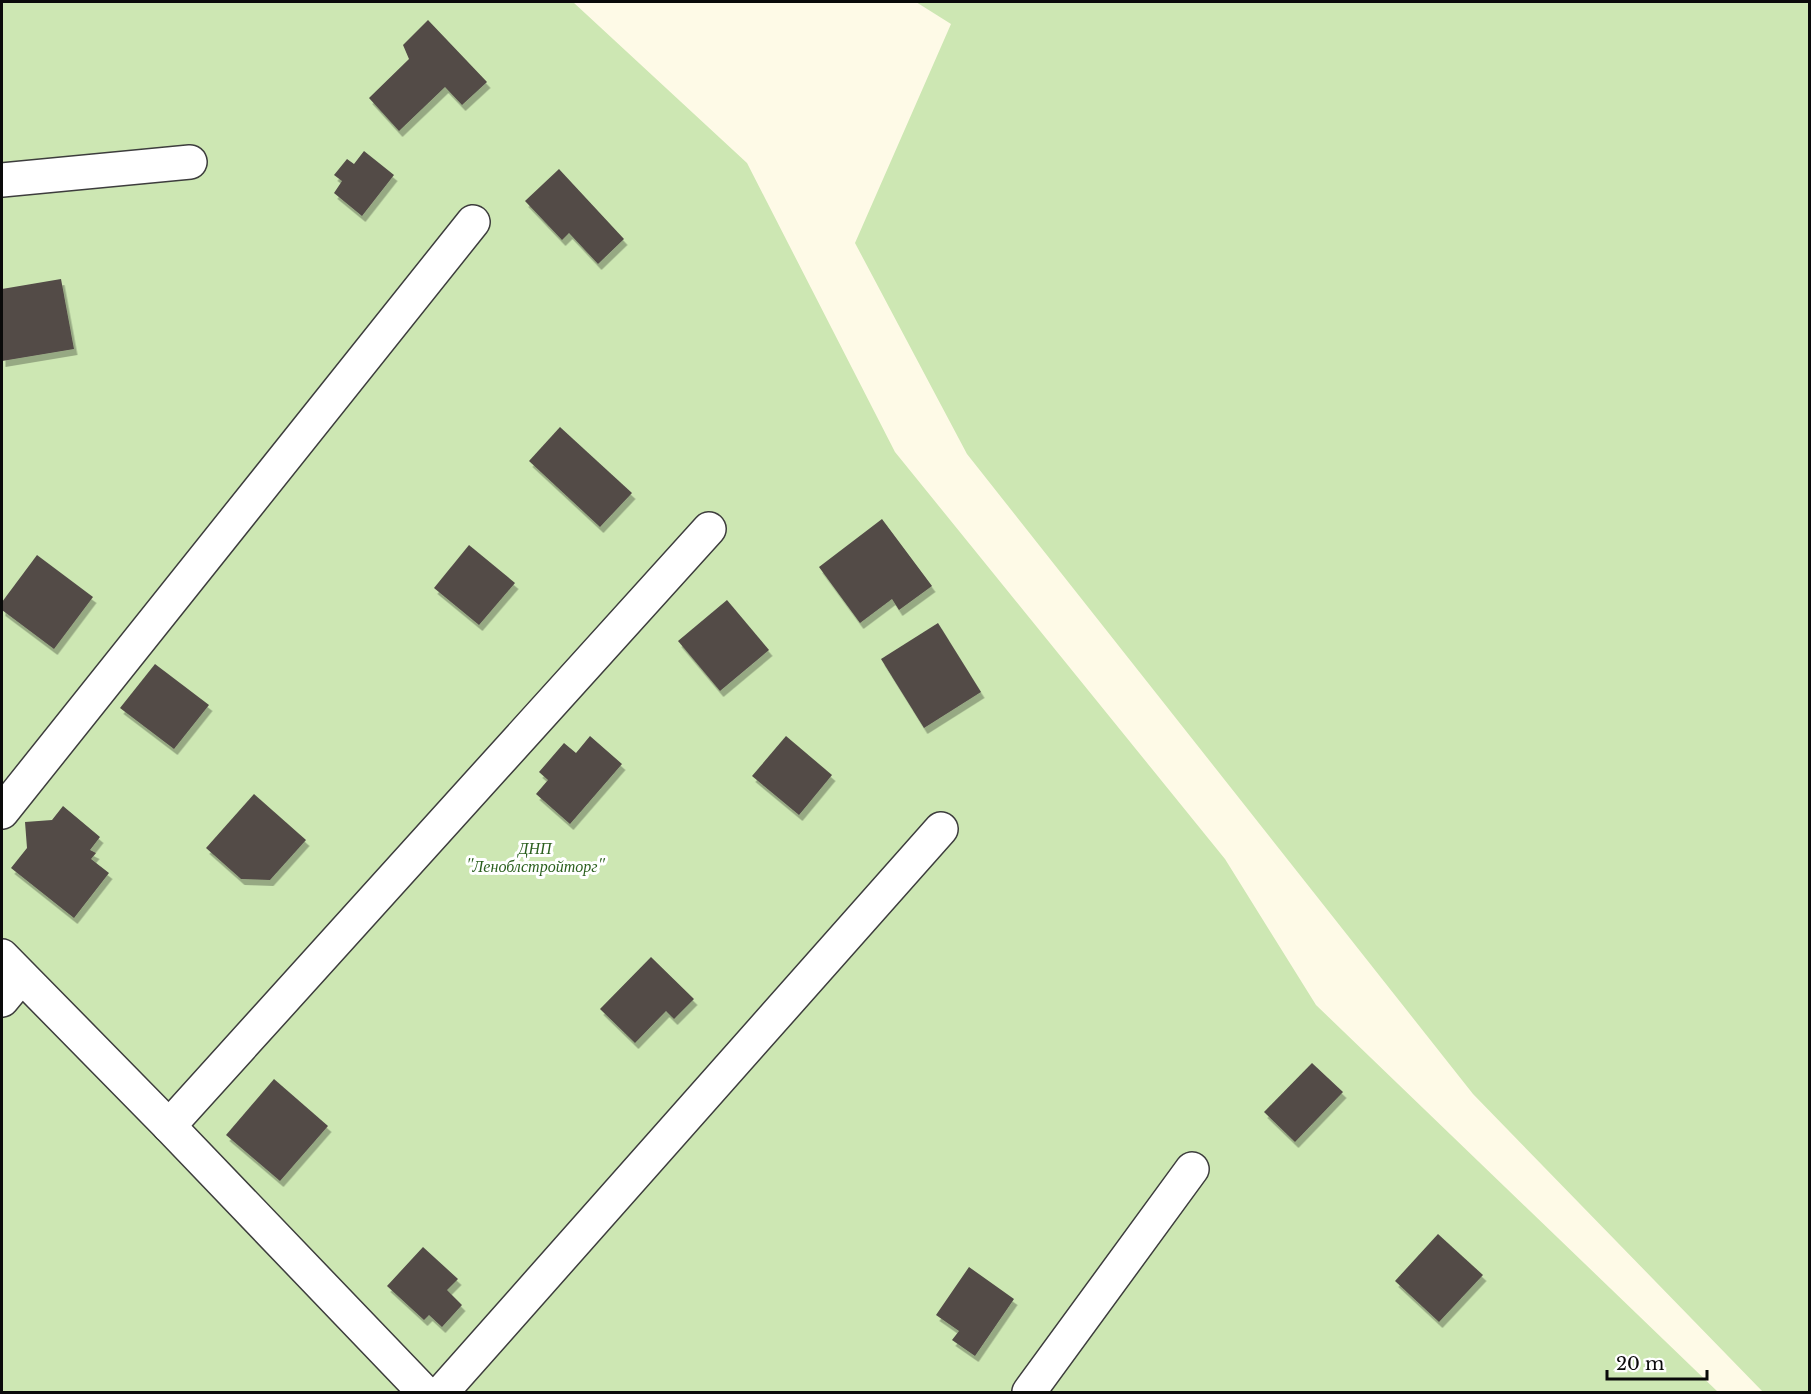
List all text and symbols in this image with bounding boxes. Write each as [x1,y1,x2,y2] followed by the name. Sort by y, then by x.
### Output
[466,838,606,876] park label: ДНП ''Леноблстройторг''
[1607,1343,1708,1381] scale bar
[1616,1353,1664,1375] text: 20 m

